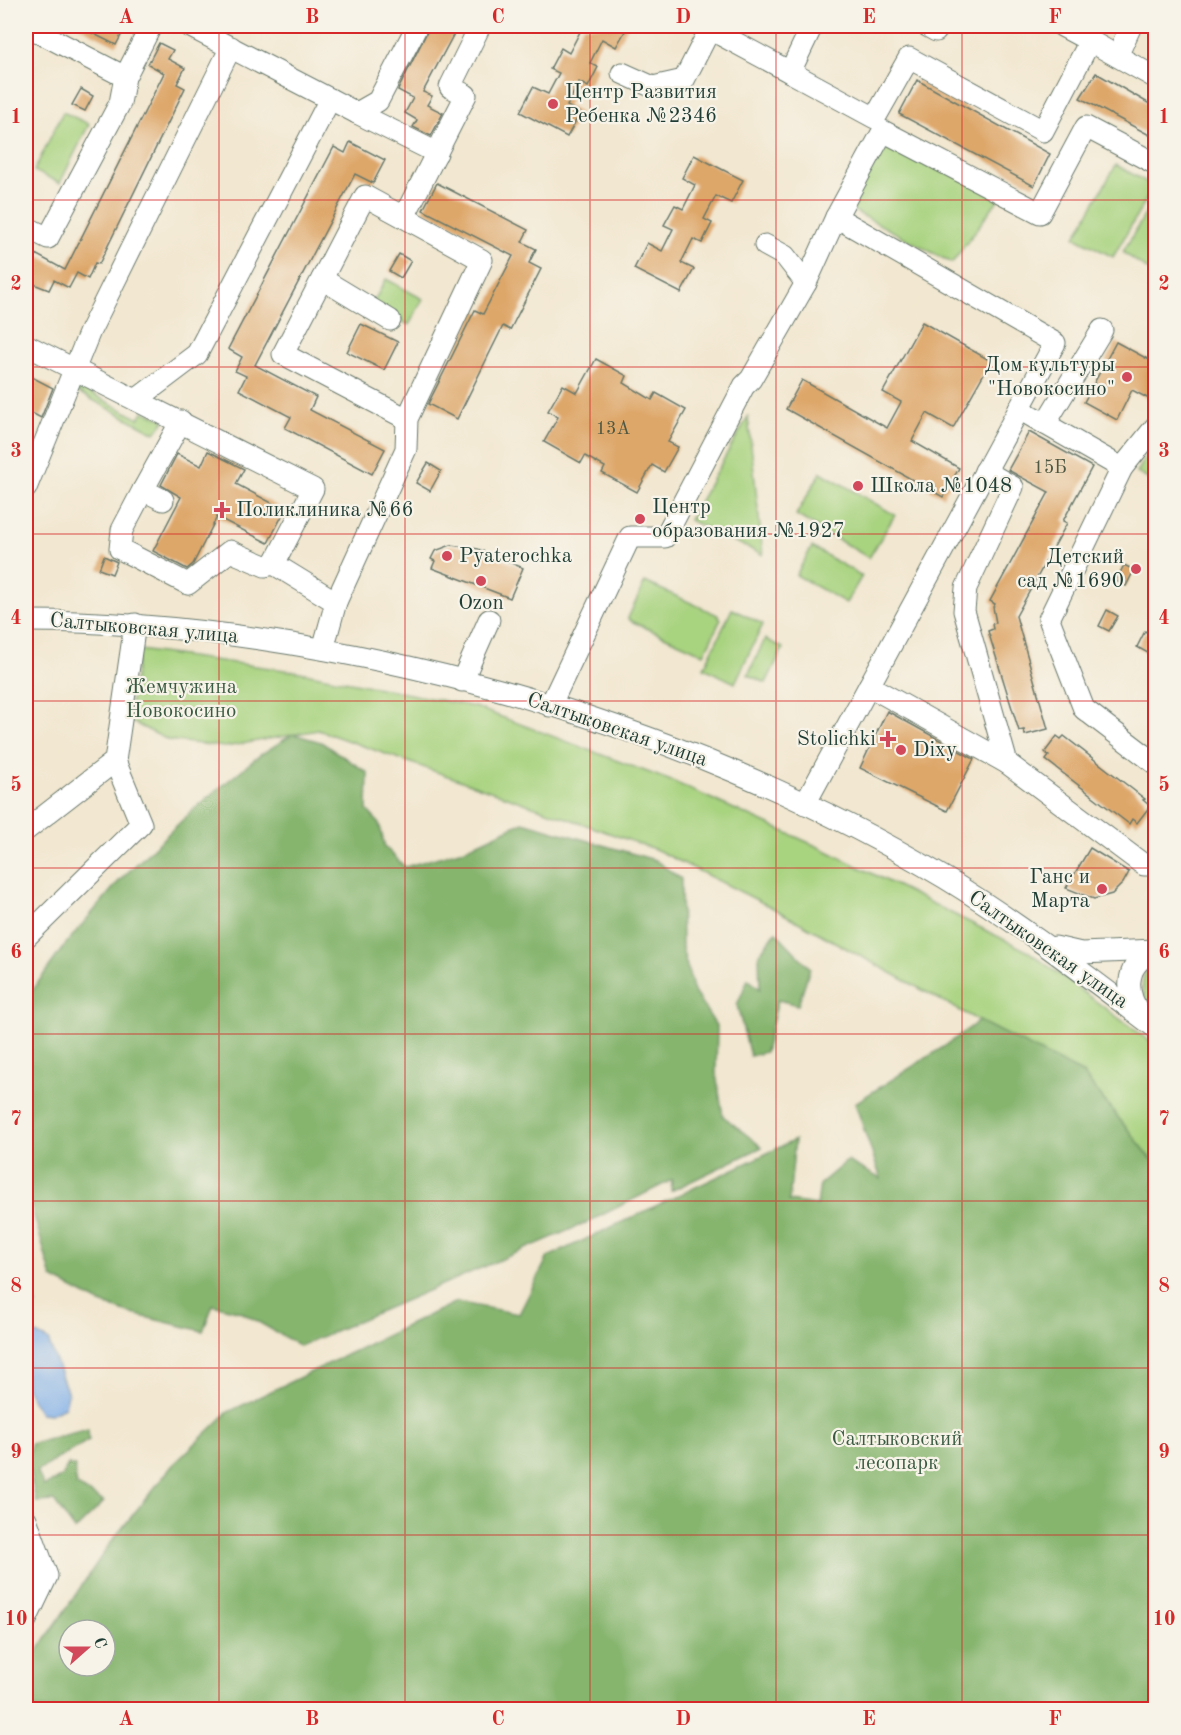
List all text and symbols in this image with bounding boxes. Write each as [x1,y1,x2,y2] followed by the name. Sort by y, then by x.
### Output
[118,8,134,28] text: A
[305,8,319,28] text: B
[491,8,505,28] text: C
[675,8,691,28] text: D
[862,8,876,28] text: E
[1048,8,1062,28] text: F
[565,82,717,127] place label: Центр Развития Ребенка №2346
[546,97,560,111] marker: Центр Развития Ребенка №2346
[10,108,22,128] text: 1
[1158,108,1170,128] text: 1
[10,275,22,295] text: 2
[1158,275,1170,295] text: 2
[984,355,1115,400] place label: Дом культуры "Новокосино"
[1120,370,1134,384] marker: Дом культуры "Новокосино"
[596,420,631,438] house number: 13А
[10,442,22,462] text: 3
[1158,442,1170,462] text: 3
[1033,459,1067,477] house number: 15Б
[870,476,1012,497] place label: Школа №1048
[851,479,865,493] marker: Школа №1048
[652,497,845,542] place label: Центр образования №1927
[236,500,414,521] place label: Поликлиника №66
[213,501,231,519] marker: Поликлиника №66
[633,512,647,526] marker: Центр образования №1927
[459,546,572,567] place label: Pyaterochka
[1017,547,1124,592] place label: Детский сад №1690
[440,549,454,563] marker: Pyaterochka
[1129,562,1143,576] marker: Детский сад №1690
[474,574,488,588] marker: Ozon
[458,593,504,614] place label: Ozon
[10,609,22,629] text: 4
[1158,609,1170,629] text: 4
[49,610,239,648] street label: Салтыковская улица
[125,677,237,722] park label: Жемчужина Новокосино
[524,689,710,771] street label: Салтыковская улица
[797,729,876,750] place label: Stolichki
[881,732,895,746] marker: Stolichki
[913,740,957,761] place label: Dixy
[894,743,908,757] marker: Dixy
[10,775,22,796] text: 5
[1158,775,1170,796] text: 5
[1029,867,1090,912] place label: Ганс и Марта
[1095,882,1109,896] marker: Ганс и Марта
[964,887,1132,1013] street label: Салтыковская улица
[10,943,22,963] text: 6
[1158,943,1170,963] text: 6
[10,1110,22,1130] text: 7
[1158,1110,1170,1130] text: 7
[10,1277,22,1297] text: 8
[1158,1277,1170,1297] text: 8
[831,1429,963,1474] park label: Салтыковский лесопарк
[10,1443,22,1463] text: 9
[1158,1443,1170,1463] text: 9
[4,1610,28,1630] text: 10
[1152,1610,1176,1630] text: 10
[57,1618,117,1678] north arrow
[90,1636,108,1651] text: С
[118,1710,134,1730] text: A
[305,1710,319,1730] text: B
[491,1710,505,1730] text: C
[675,1710,691,1730] text: D
[862,1710,876,1730] text: E
[1048,1710,1062,1730] text: F

